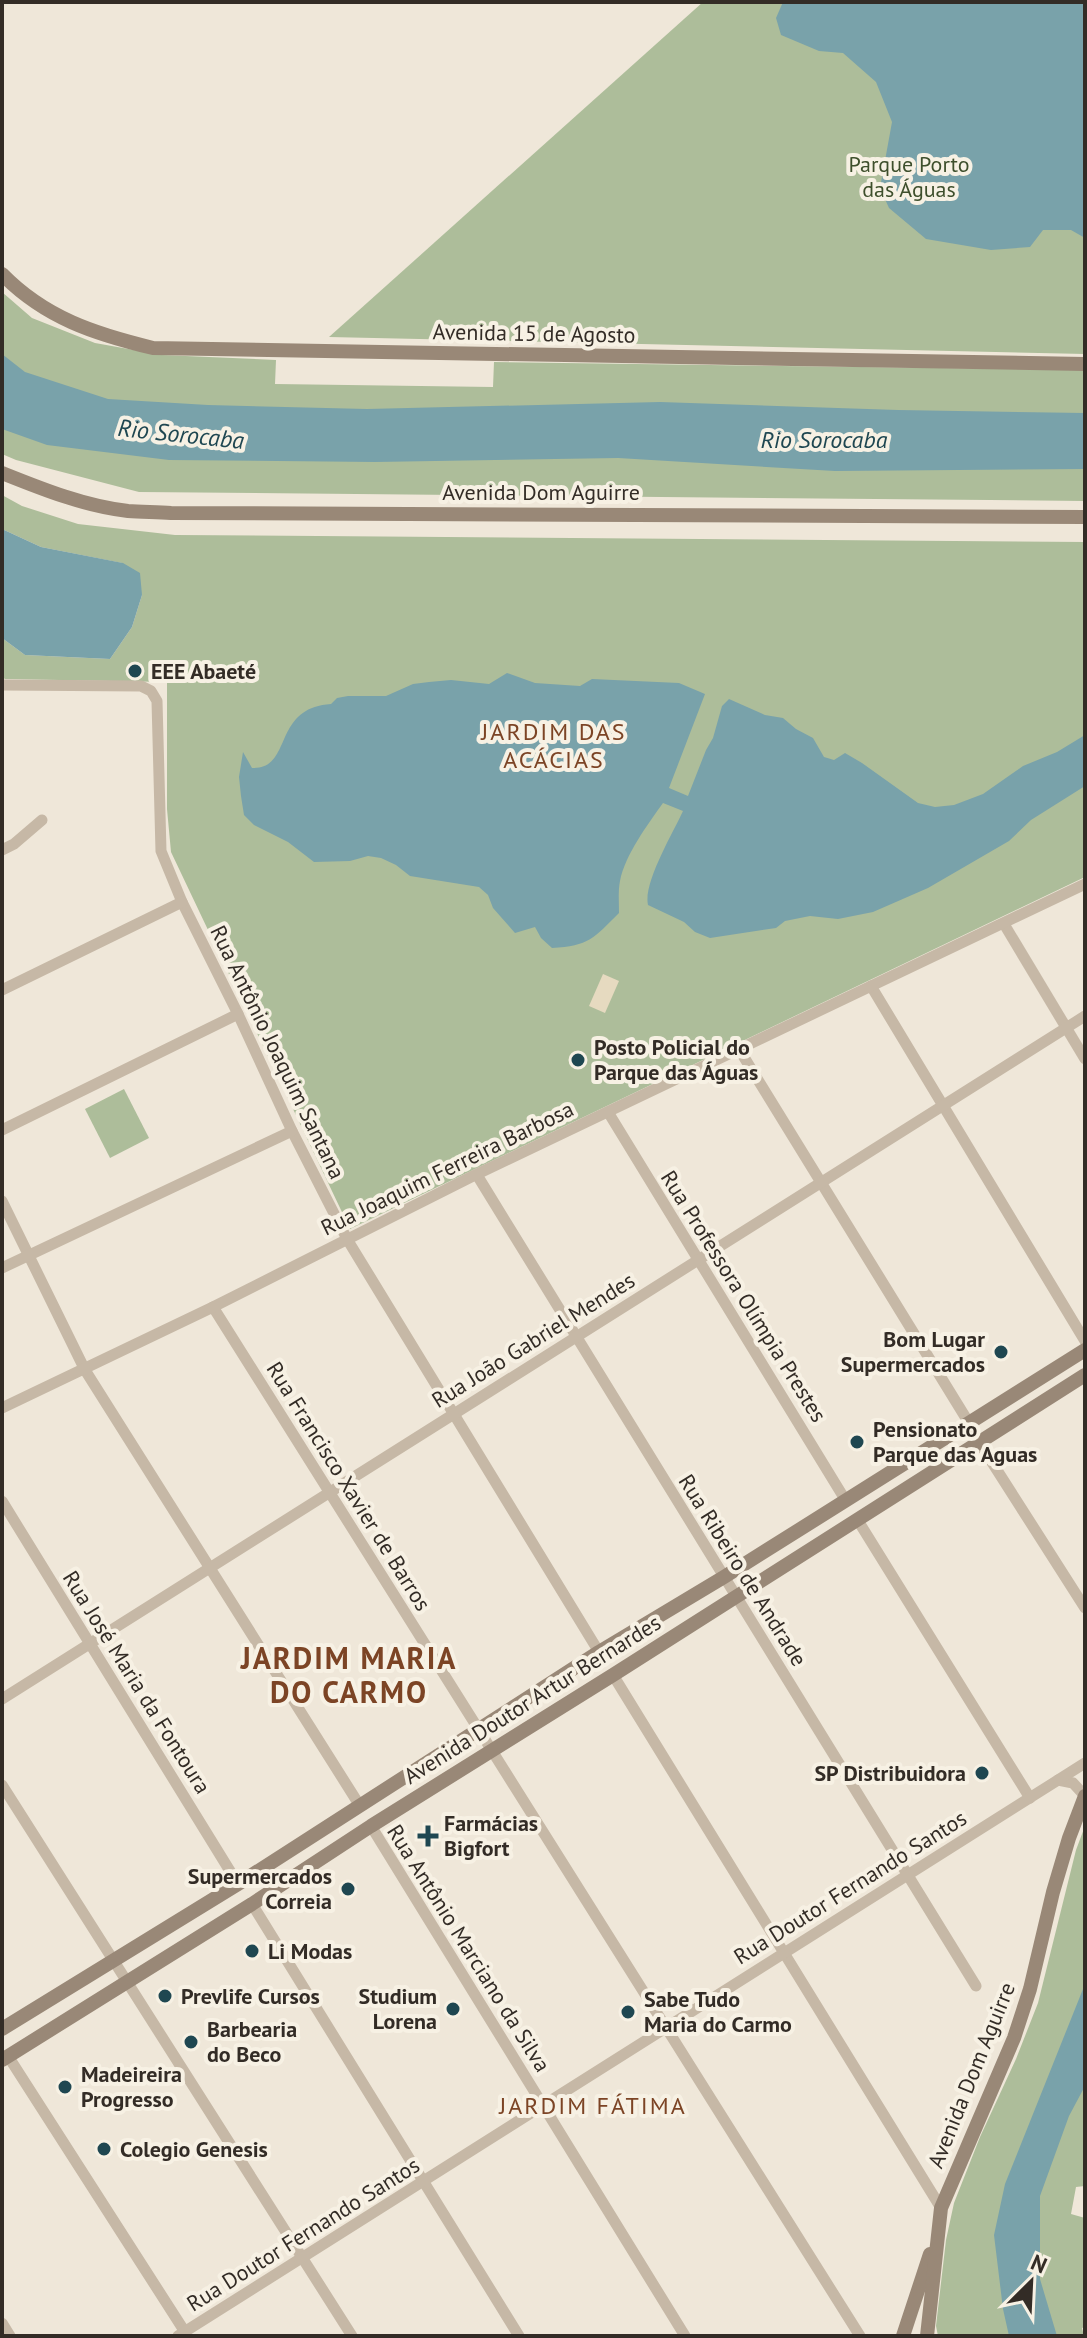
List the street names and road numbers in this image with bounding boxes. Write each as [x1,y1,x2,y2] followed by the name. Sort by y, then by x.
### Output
[432,317,636,349] street label: Avenida 15 de Agosto
[442,478,640,506] street label: Avenida Dom Aguirre
[204,921,352,1183] street label: Rua Antônio Joaquim Santana
[316,1095,578,1241] street label: Rua Joaquim Ferreira Barbosa
[655,1165,833,1427] street label: Rua Professora Olímpia Prestes
[426,1266,640,1414] street label: Rua João Gabriel Mendes
[261,1356,437,1616] street label: Rua Francisco Xavier de Barros
[673,1469,813,1671] street label: Rua Ribeiro de Andrade
[57,1565,217,1799] street label: Rua José Maria da Fontoura
[398,1608,666,1790] street label: Avenida Doutor Artur Bernardes
[728,1804,972,1970] street label: Rua Doutor Fernando Santos
[381,1819,557,2077] street label: Rua Antônio Marciano da Silva
[921,1978,1021,2172] street label: Avenida Dom Aguirre
[181,2151,425,2317] street label: Rua Doutor Fernando Santos

